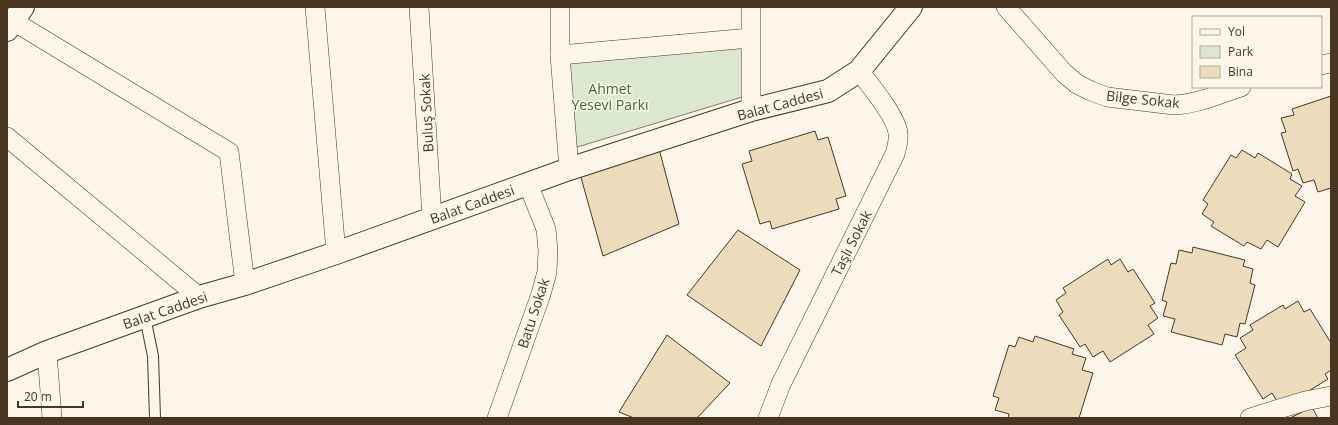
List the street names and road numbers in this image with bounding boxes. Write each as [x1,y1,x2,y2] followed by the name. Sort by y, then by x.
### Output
[414,73,438,153] street label: Buluş Sokak
[735,83,825,125] street label: Balat Caddesi
[1105,86,1181,112] street label: Bilge Sokak
[427,180,517,228] street label: Balat Caddesi
[826,206,876,279] street label: Taşlı Sokak
[513,275,553,350] street label: Batu Sokak
[120,287,210,333] street label: Balat Caddesi

